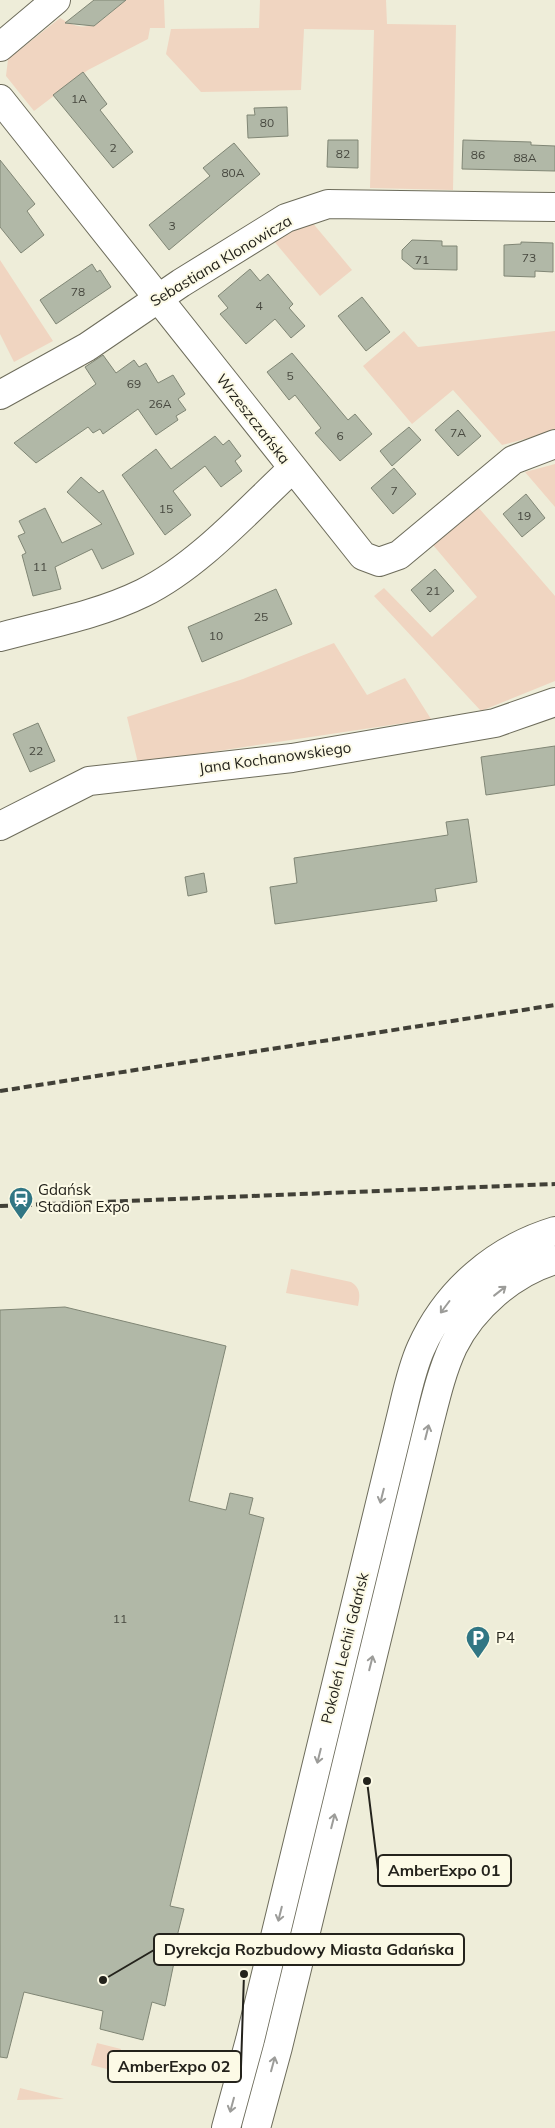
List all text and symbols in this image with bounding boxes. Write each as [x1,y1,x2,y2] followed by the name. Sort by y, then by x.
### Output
[71,91,87,106] house number: 1A
[260,115,274,130] house number: 80
[109,140,117,155] house number: 2
[336,146,350,161] house number: 82
[471,147,485,162] house number: 86
[513,150,537,165] house number: 88A
[221,165,245,180] house number: 80A
[146,211,295,310] street label: Sebastiana Klonowicza
[168,218,176,233] house number: 3
[522,250,536,265] house number: 73
[415,252,429,267] house number: 71
[71,284,85,299] house number: 78
[255,298,263,313] house number: 4
[286,368,294,383] house number: 5
[212,370,294,468] street label: Wrzeszczańska
[127,376,141,391] house number: 69
[148,396,172,411] house number: 26A
[450,425,466,440] house number: 7A
[336,428,344,443] house number: 6
[390,483,398,498] house number: 7
[159,501,173,516] house number: 15
[517,508,531,523] house number: 19
[33,559,47,574] house number: 11
[426,583,440,598] house number: 21
[254,609,268,624] house number: 25
[209,628,223,643] house number: 10
[198,737,352,778] street label: Jana Kochanowskiego
[29,743,43,758] house number: 22
[38,1180,130,1216] place label: Gdańsk Stadion Expo
[8,1186,34,1220] station icon: Gdańsk Stadion Expo
[493,1286,506,1297] one-way arrow
[440,1300,450,1314] one-way arrow
[423,1425,432,1441] one-way arrow
[377,1487,386,1503] one-way arrow
[317,1570,373,1725] street label: Pokoleń Lechii Gdańsk
[113,1611,127,1626] house number: 11
[465,1625,491,1659] parking icon: P4
[496,1628,515,1647] place label: P4
[367,1656,376,1672] one-way arrow
[314,1747,323,1763] one-way arrow
[329,1814,338,1830] one-way arrow
[378,1855,511,1886] callout: AmberExpo 01
[388,1860,500,1880] text: AmberExpo 01
[275,1905,284,1921] one-way arrow
[154,1934,464,1965] callout: Dyrekcja Rozbudowy Miasta Gdańska
[164,1939,454,1959] text: Dyrekcja Rozbudowy Miasta Gdańska
[108,2051,241,2082] callout: AmberExpo 02
[118,2056,230,2076] text: AmberExpo 02
[269,2056,279,2072] one-way arrow
[227,2097,237,2113] one-way arrow

